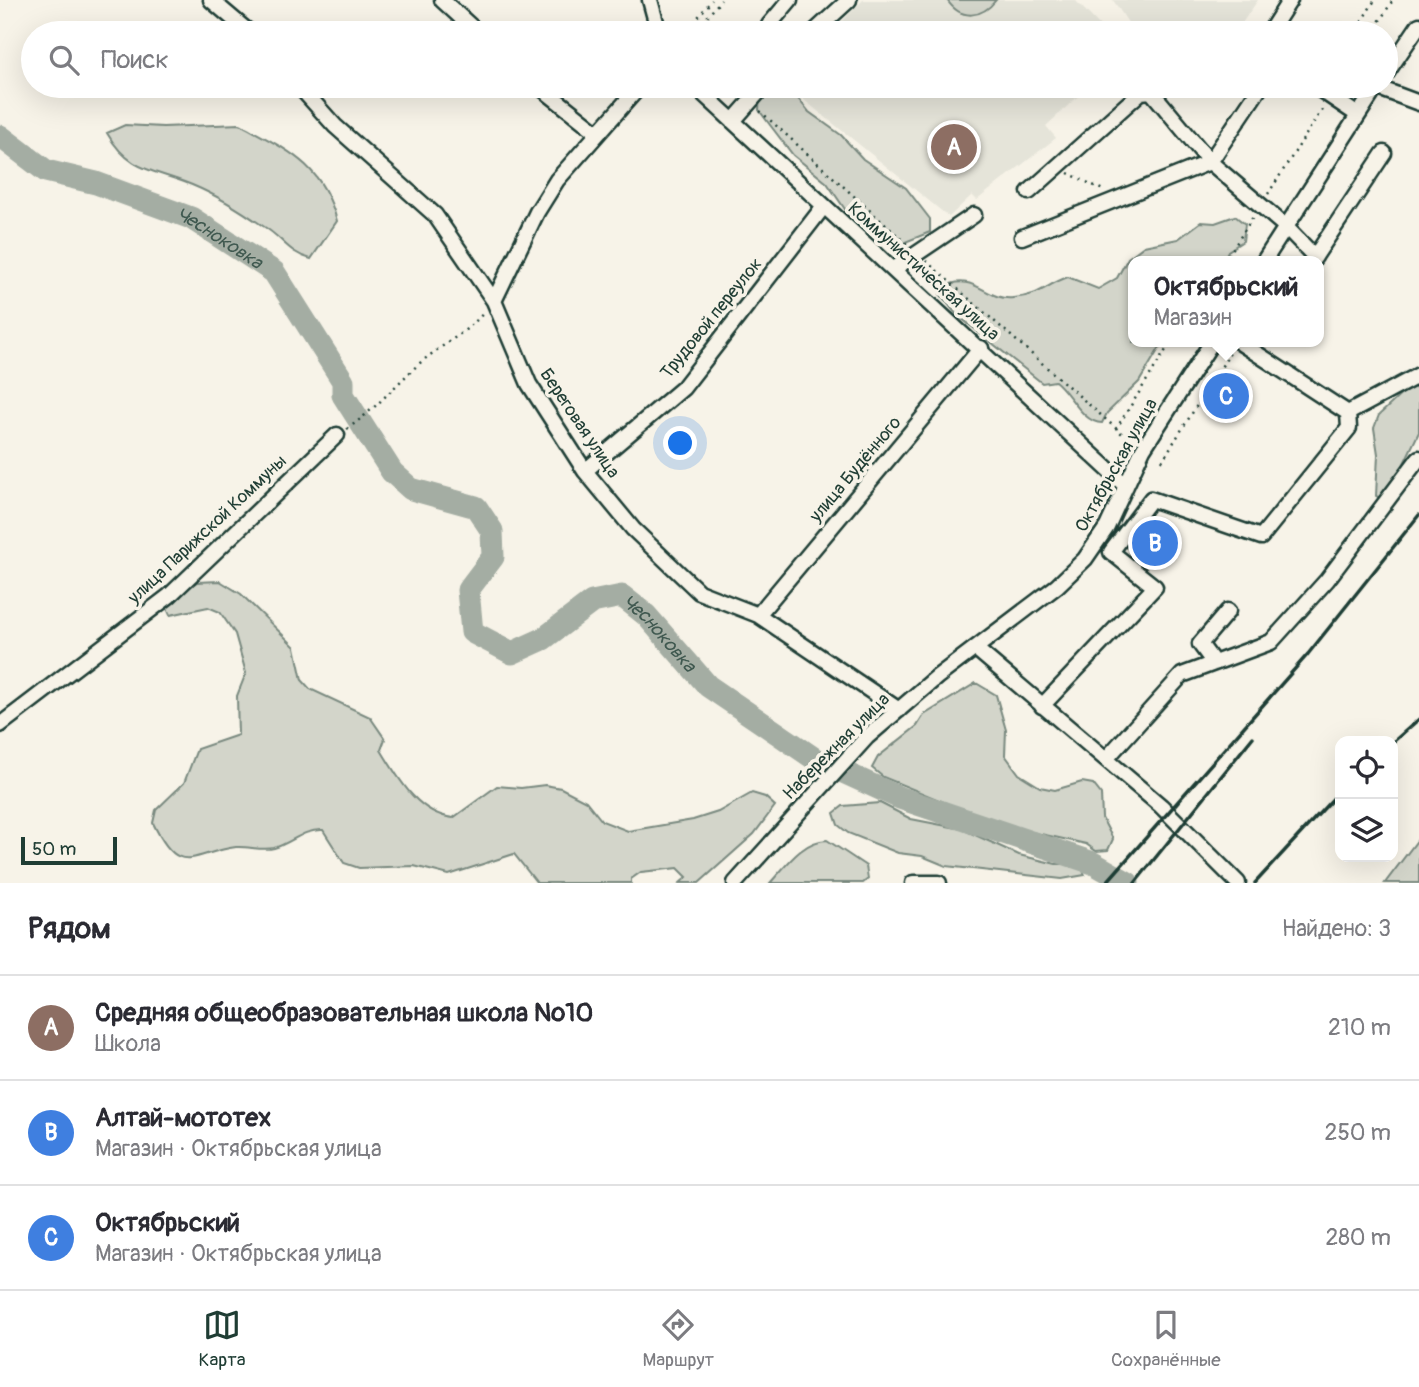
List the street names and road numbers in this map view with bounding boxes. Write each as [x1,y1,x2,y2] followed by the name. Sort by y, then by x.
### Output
[843,197,1004,346] street label: Коммунистическая улица
[655,253,767,384] street label: Трудовой переулок
[534,364,625,482] street label: Береговая улица
[1070,394,1163,536] street label: Октябрьская улица
[804,411,907,528] street label: улица Будённого
[123,450,291,610] street label: улица Парижской Коммуны
[778,688,895,805] street label: Набережная улица

